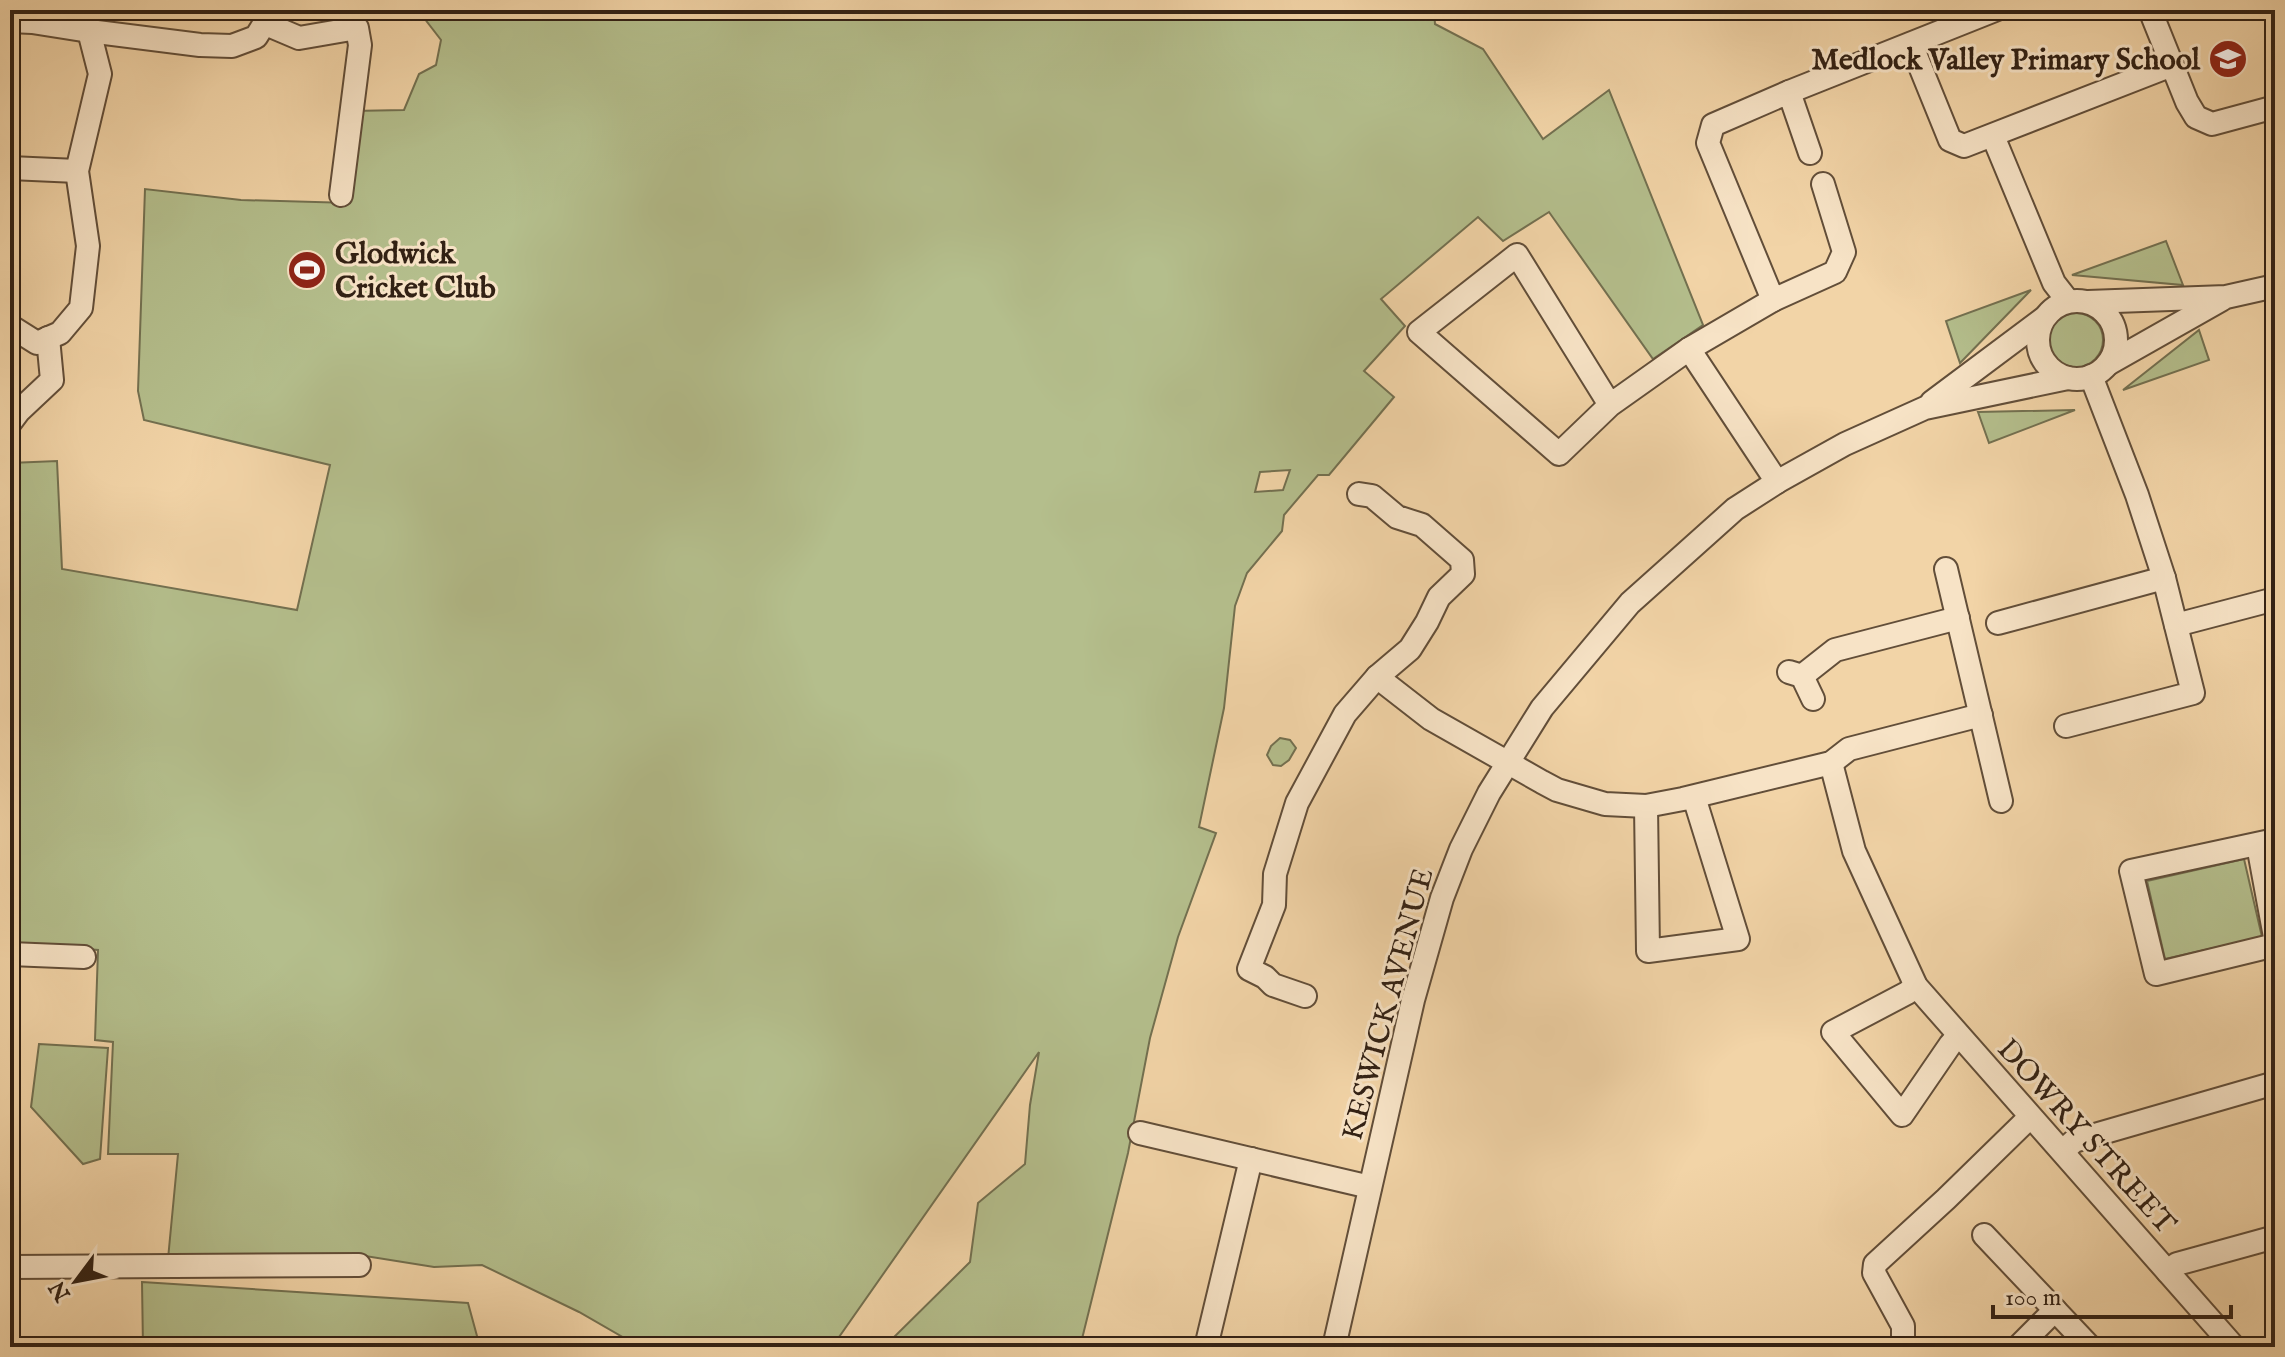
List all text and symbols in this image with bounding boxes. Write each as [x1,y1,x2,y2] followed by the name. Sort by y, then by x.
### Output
[2207,38,2249,80] school or university icon: Medlock Valley Primary School
[1811,42,2201,80] place label: Medlock Valley Primary School
[335,236,496,308] place label: Glodwick Cricket Club
[286,249,328,291] sports icon: Glodwick Cricket Club
[1334,864,1444,1145] street label: KESWICK AVENUE
[1988,1032,2183,1243] street label: DOWRY STREET
[36,1241,116,1321] north arrow
[1993,1269,2231,1319] scale bar
[44,1275,78,1307] text: N
[2005,1283,2061,1314] text: 100 m

